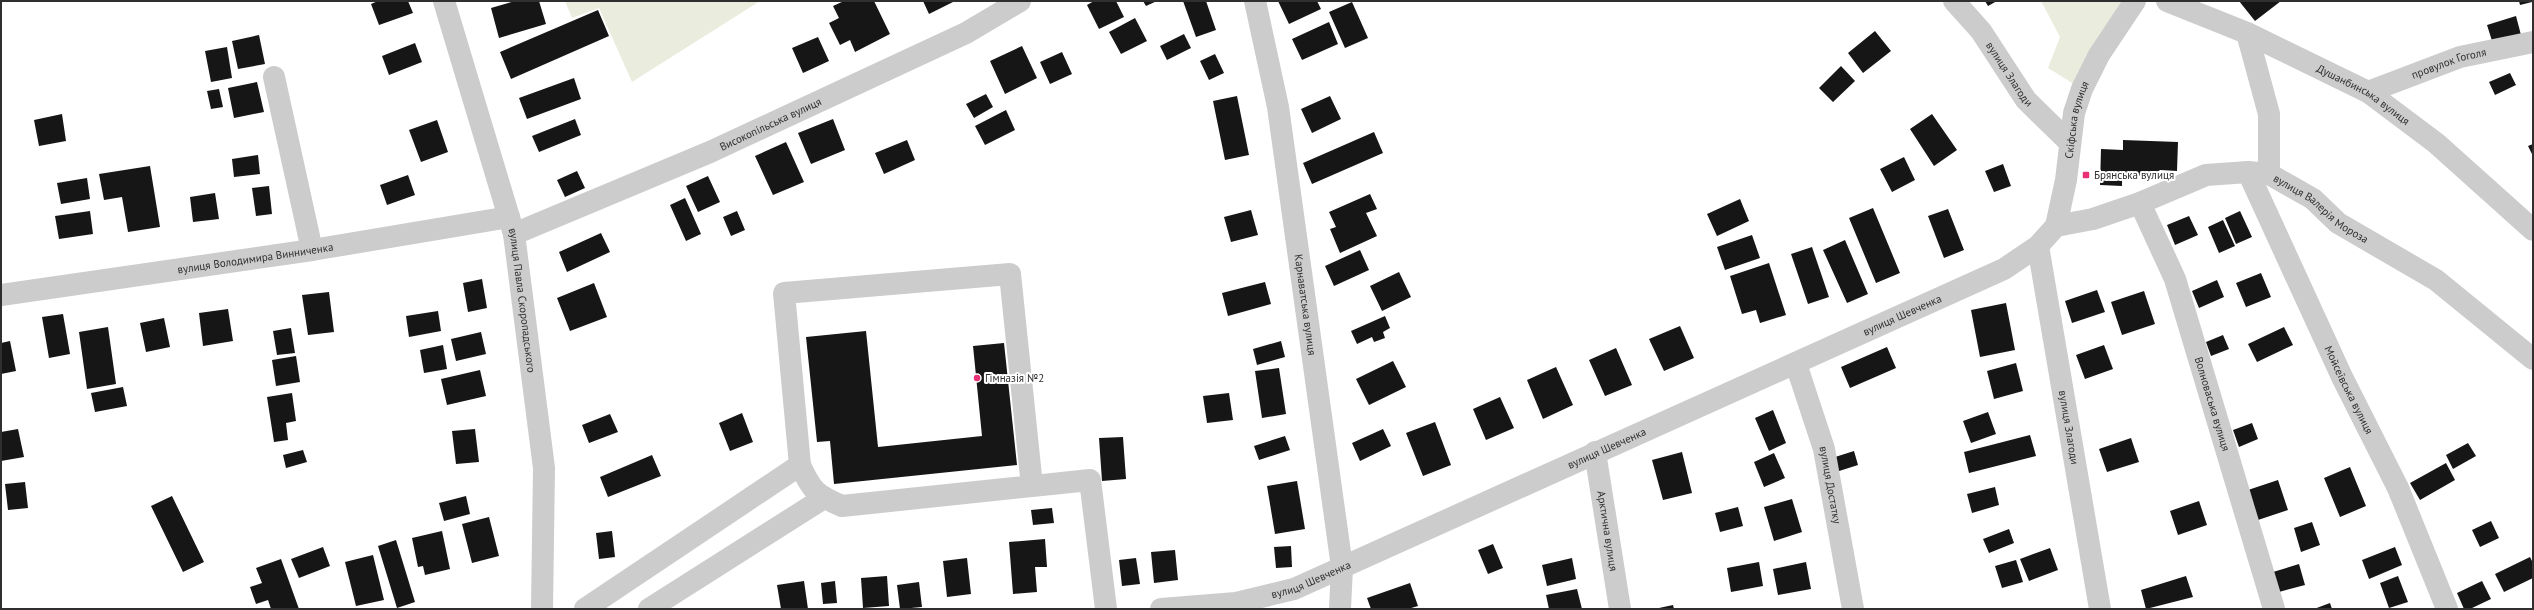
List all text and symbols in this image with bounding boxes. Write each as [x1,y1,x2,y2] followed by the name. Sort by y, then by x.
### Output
[1983,39,2036,110] street label: вулиця Злагоди
[2409,45,2487,82] street label: провулок Гоголя
[2314,61,2413,128] street label: Душанбинська вулиця
[2062,79,2092,159] street label: Скіфська вулиця
[717,94,823,154] street label: Високопільська вулиця
[2094,168,2174,182] place label: Брянська вулиця
[2081,170,2091,180] marker: Брянська вулиця
[2271,171,2371,246] street label: вулиця Валерія Мороза
[506,226,539,373] street label: вулиця Павла Скоропадського
[176,240,334,276] street label: вулиця Володимира Винниченка
[1292,253,1319,356] street label: Карнаватська вулиця
[1861,291,1944,339] street label: вулиця Шевченка
[2322,343,2377,436] street label: Мойсеївська вулиця
[2192,355,2233,453] street label: Волноваська вулиця
[985,371,1044,385] place label: Гімназія №2
[972,373,982,383] marker: Гімназія №2
[2056,389,2082,465] street label: вулиця Злагоди
[1565,424,1648,472] street label: вулиця Шевченка
[1817,445,1845,526] street label: вулиця Достатку
[1594,490,1621,572] street label: Арктична вулиця
[1270,557,1353,601] street label: вулиця Шевченка

